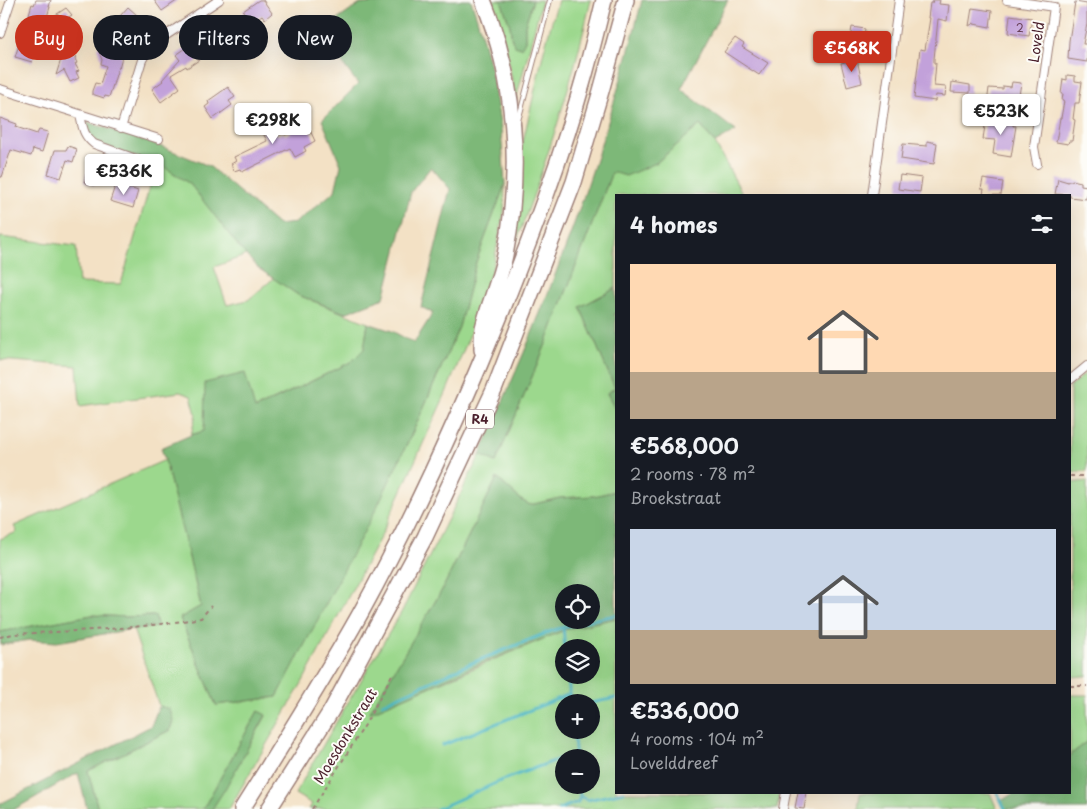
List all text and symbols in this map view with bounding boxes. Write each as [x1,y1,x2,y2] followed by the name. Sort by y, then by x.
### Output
[15,15,83,60] chip: Buy
[93,15,169,60] chip: Rent
[179,15,268,60] chip: Filters
[278,15,352,60] chip: New
[1016,19,1024,36] house number: 2
[1023,20,1049,64] street label: Loveld
[817,30,887,73] pin: €568K
[824,35,880,59] text: €568K
[966,94,1036,136] pin: €523K
[973,98,1029,122] text: €523K
[238,102,308,145] pin: €298K
[245,107,301,131] text: €298K
[89,154,159,196] pin: €536K
[96,158,152,182] text: €536K
[630,208,717,240] text: 4 homes
[1028,210,1056,238] icon: filters
[798,297,888,387] icon: home
[466,409,494,428] road number: R4
[630,429,739,461] text: €568,000
[630,461,756,485] text: 2 rooms · 78 m²
[630,485,721,509] text: Broekstraat
[798,562,888,652] icon: home
[555,584,600,794] map controls
[555,584,600,629] button: locate
[555,639,600,684] button: layers
[308,684,382,788] street label: Moesdonkstraat
[555,694,600,739] button: +
[630,694,739,726] text: €536,000
[630,726,764,750] text: 4 rooms · 104 m²
[555,749,600,794] button: −
[630,750,718,774] text: Lovelddreef

